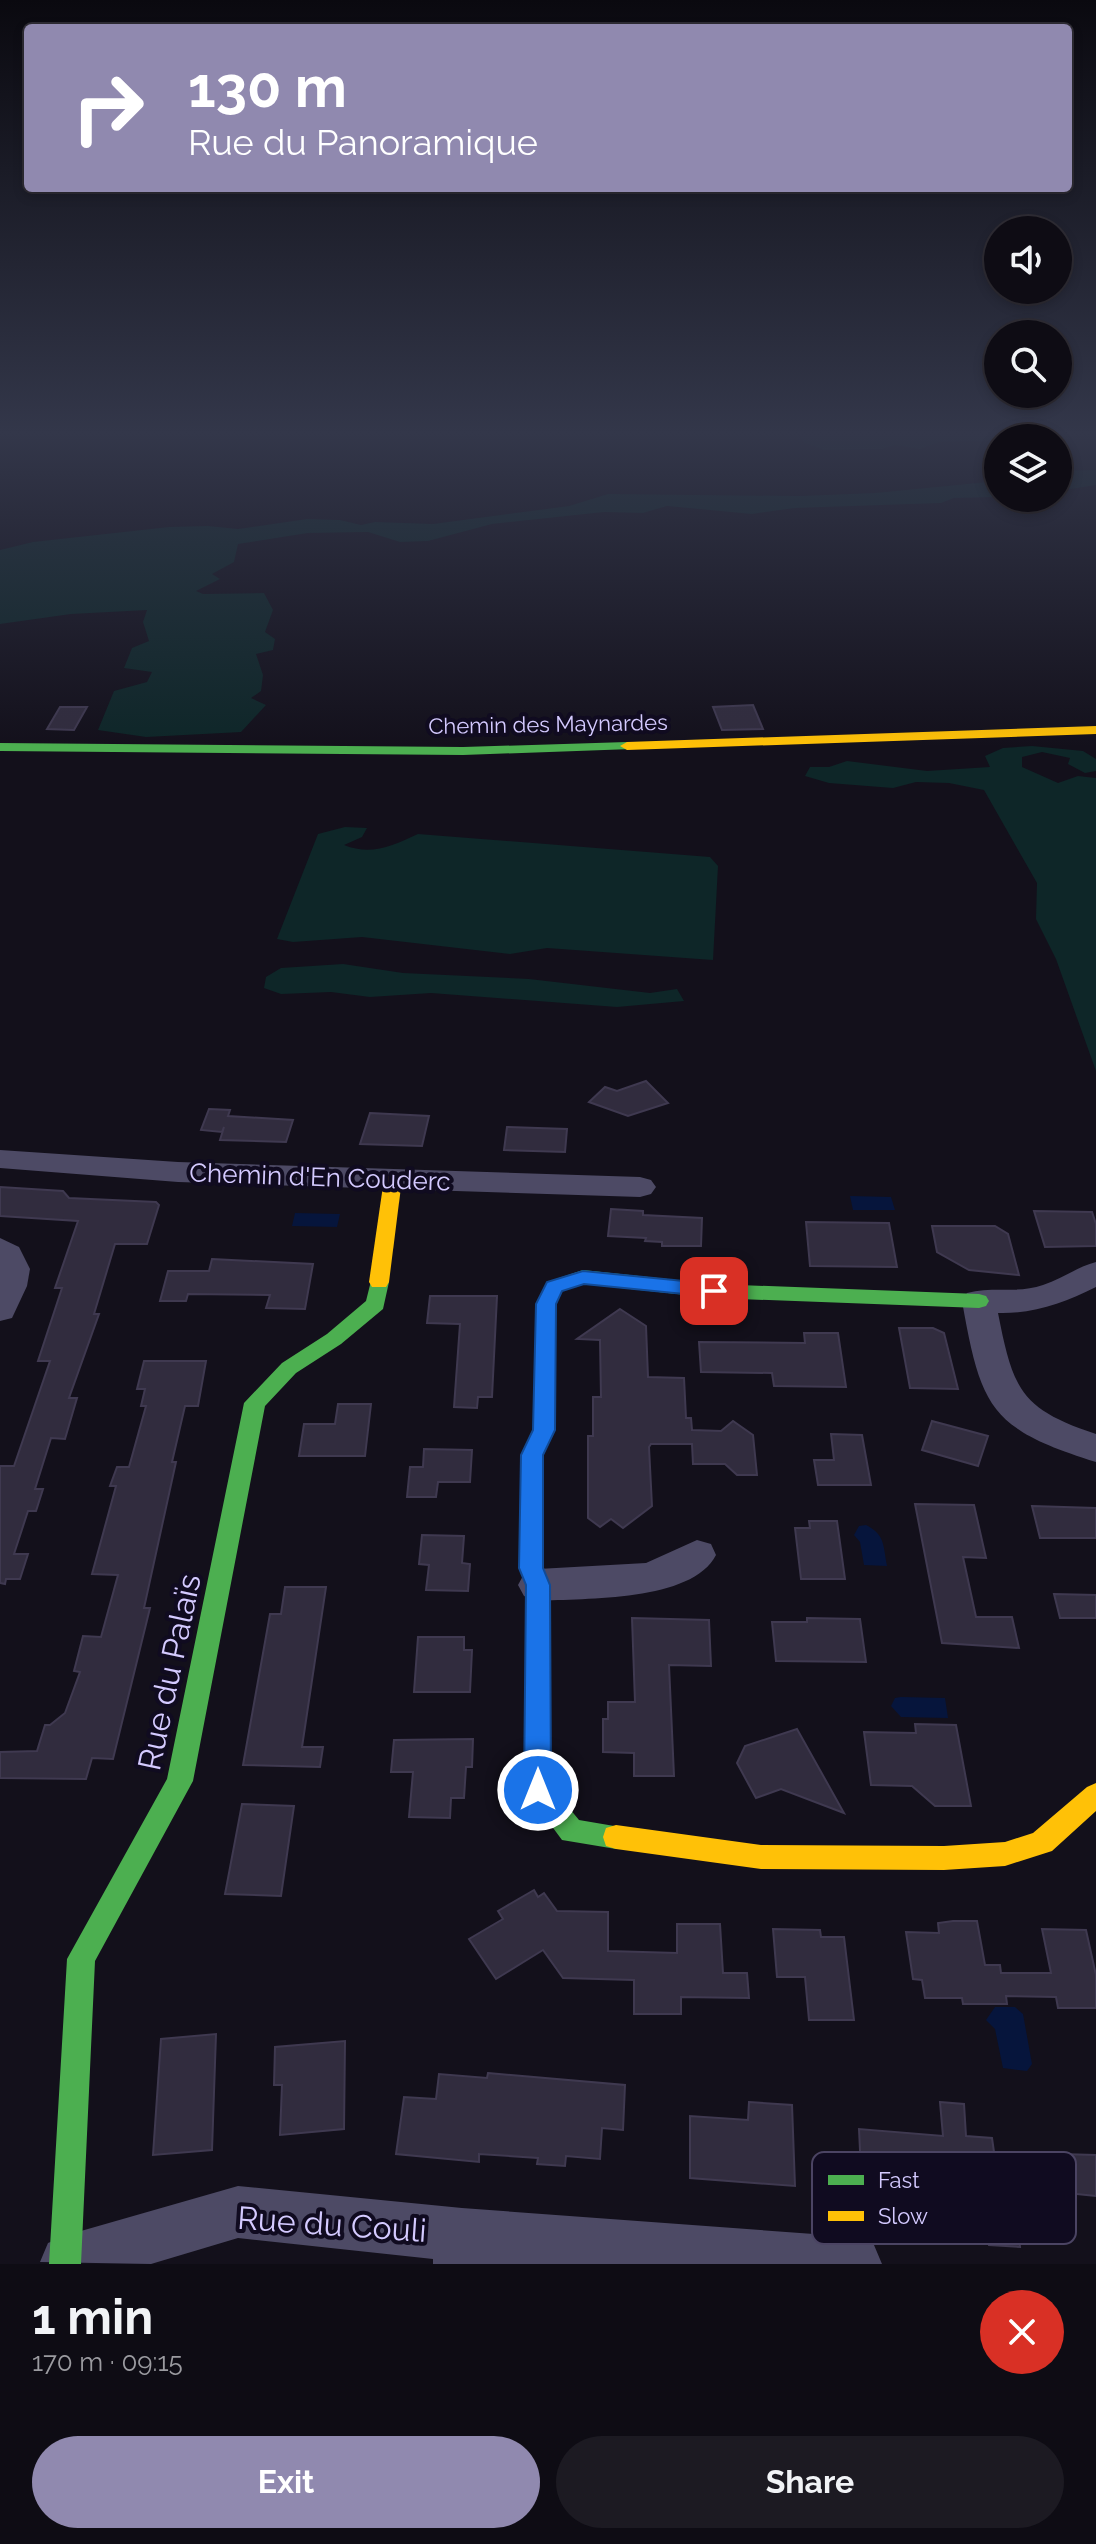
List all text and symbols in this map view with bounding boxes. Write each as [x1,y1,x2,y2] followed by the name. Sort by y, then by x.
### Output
[188,54,347,120] text: 130 m
[56,56,160,160] icon: right
[188,121,538,163] text: Rue du Panoramique
[984,216,1072,512] map controls
[984,216,1072,304] button: sound
[984,320,1072,408] button: search
[984,424,1072,512] button: layers
[428,709,668,739] street label: Chemin des Maynardes
[189,1157,451,1197] street label: Chemin d'En Couderc
[680,1257,748,1325] pin
[692,1269,736,1313] icon: arrive
[130,1571,208,1773] street label: Rue du Palaïs
[496,1748,580,1832] position arrow
[812,2152,1076,2244] legend
[878,2167,920,2193] text: Fast
[236,2199,428,2249] street label: Rue du Couli
[878,2203,928,2229] text: Slow
[32,2289,153,2345] text: 1 min
[980,2290,1064,2374] button: close
[32,2347,183,2377] text: 170 m · 09:15
[32,2436,540,2528] button: Exit
[556,2436,1064,2528] button: Share

